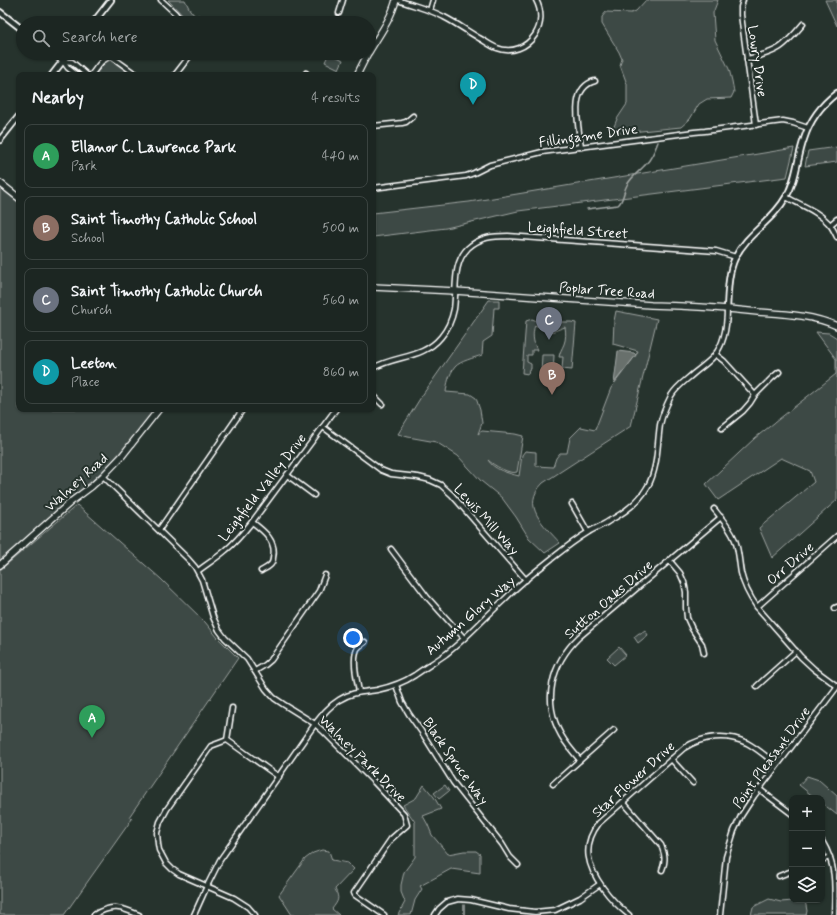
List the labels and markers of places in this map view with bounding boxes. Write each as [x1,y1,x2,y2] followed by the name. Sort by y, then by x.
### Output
[460,72,486,105] pin: D
[536,307,562,340] pin: C
[539,362,565,395] pin: B
[79,705,105,738] pin: A

